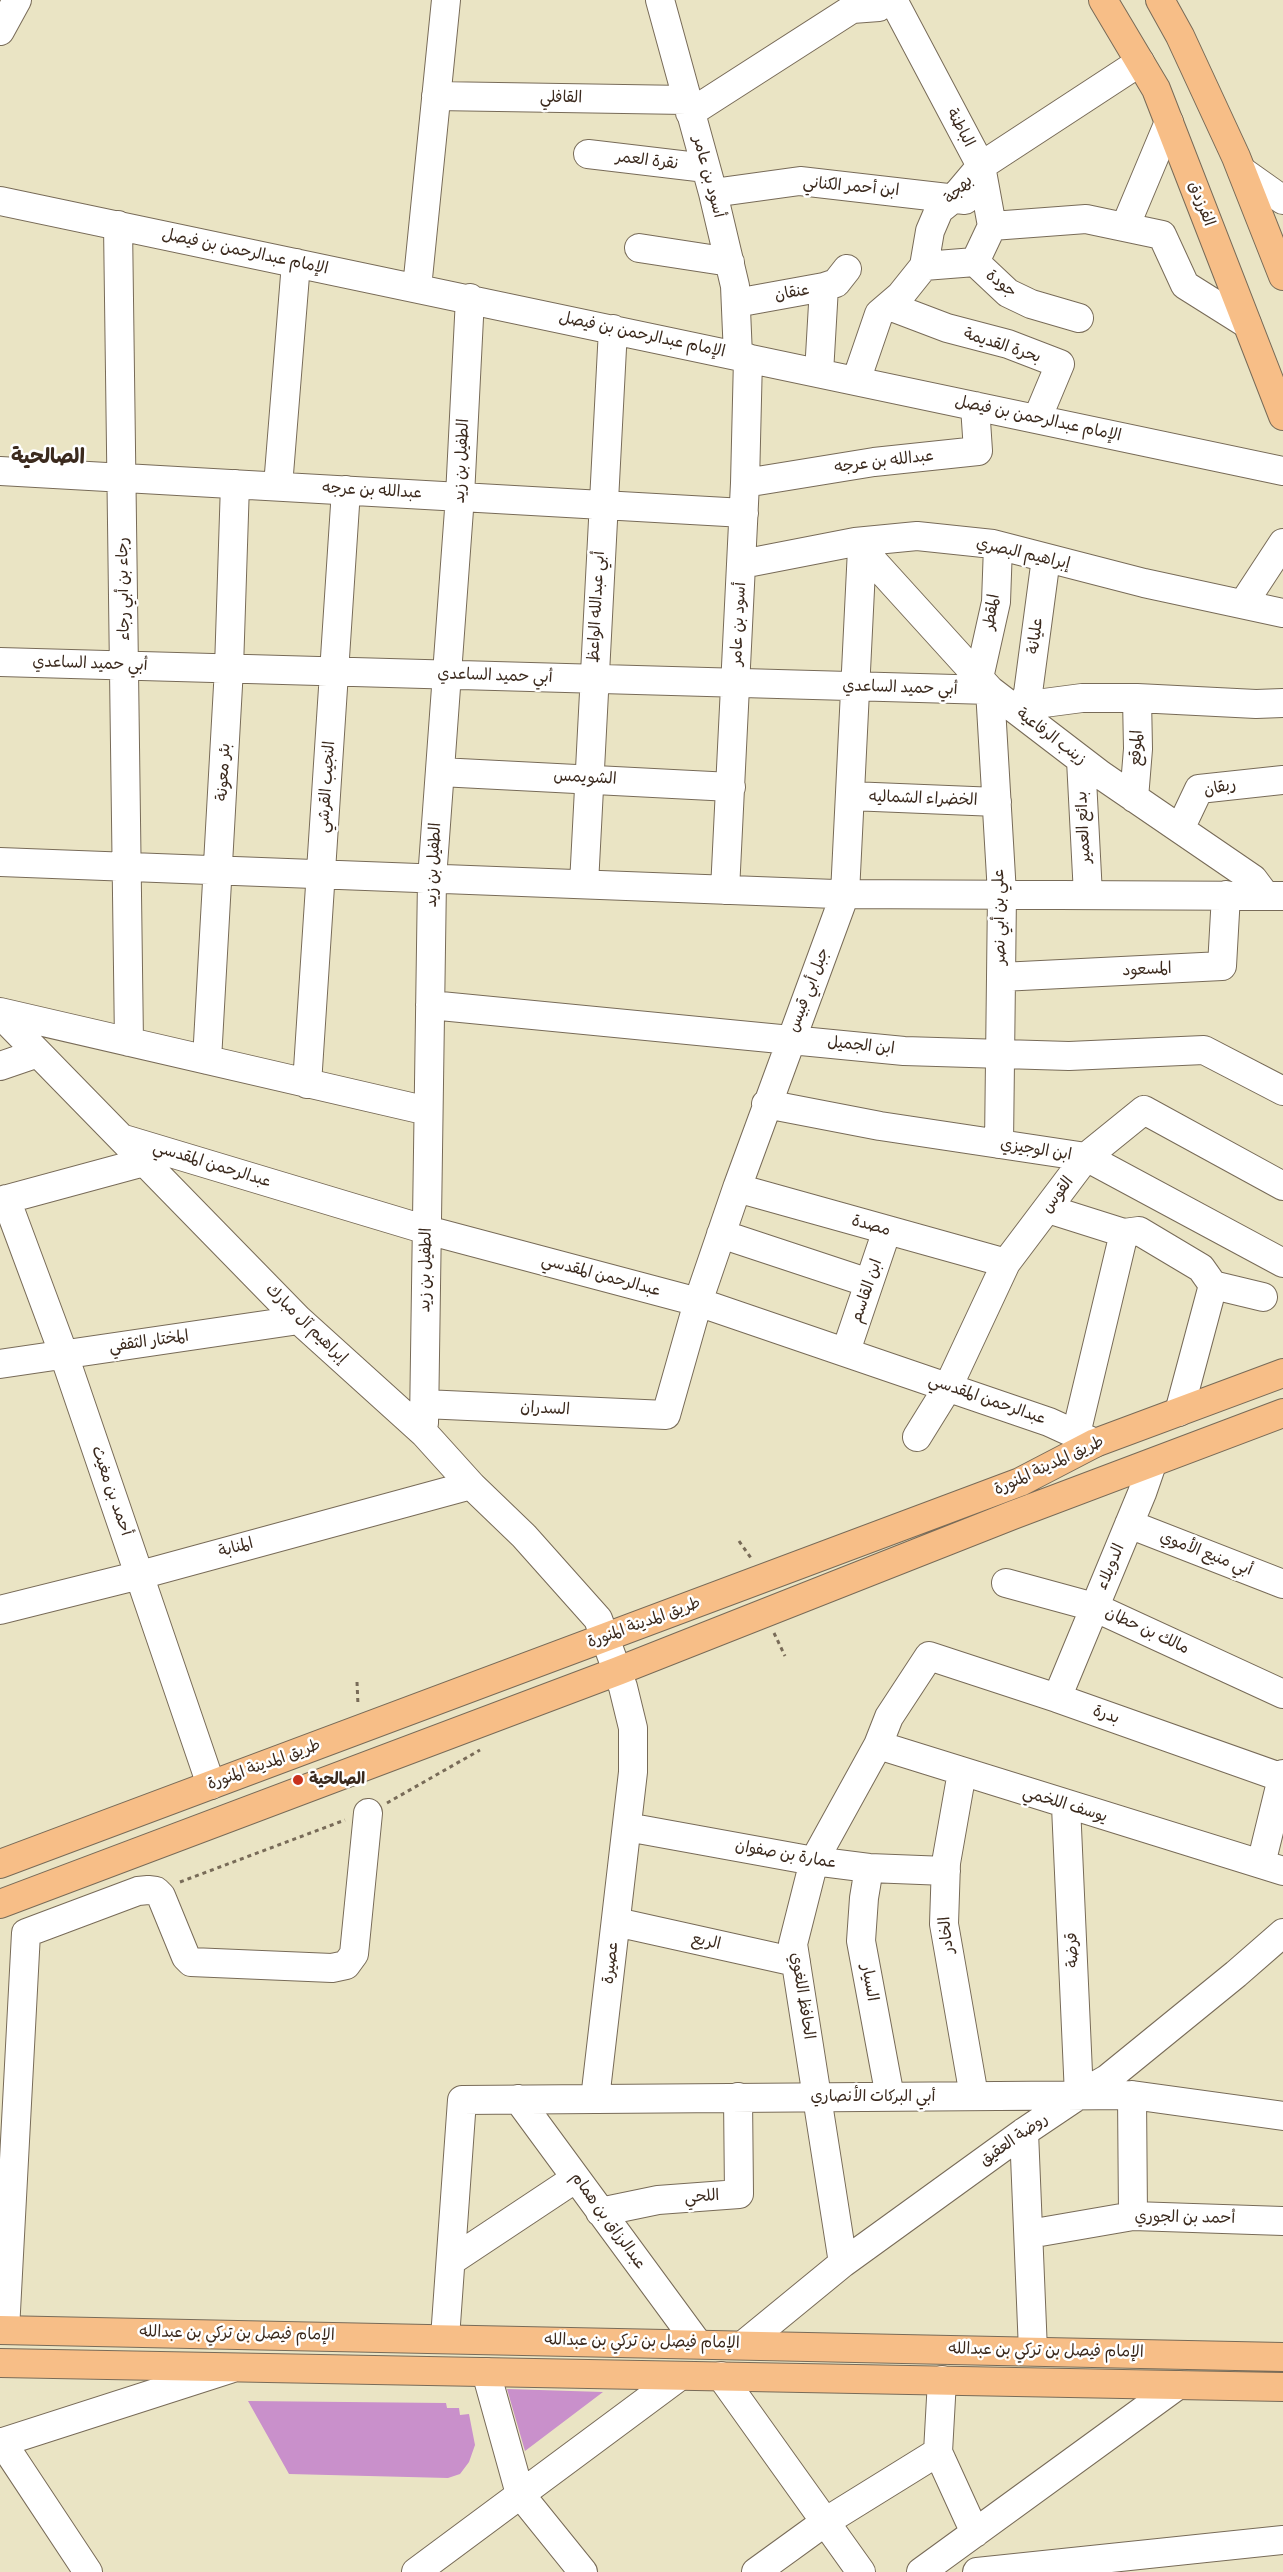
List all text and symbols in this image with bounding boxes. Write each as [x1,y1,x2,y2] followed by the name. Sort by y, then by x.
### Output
[540,88,582,108] street label: القافلي
[942,105,978,151] street label: الباطنة
[688,134,728,220] street label: أسود بن عامر
[615,148,679,174] street label: نقرة العمر
[941,171,977,209] street label: بهجة
[802,173,900,201] street label: ابن أحمر الكناني
[1184,179,1218,229] street label: الفرزدق
[160,225,330,279] street label: الإمام عبدالرحمن بن فيصل
[982,266,1020,302] street label: جودة
[773,280,811,306] street label: عنقان
[557,308,727,362] street label: الإمام عبدالرحمن بن فيصل
[961,324,1043,368] street label: بحرة القديمة
[953,392,1123,446] street label: الإمام عبدالرحمن بن فيصل
[450,418,474,504] street label: الطفيل بن زيد
[11,445,85,471] district label: الصالحية
[833,446,935,478] street label: عبدالله بن عرجه
[322,479,422,503] street label: عبدالله بن عرجه
[974,534,1072,574] street label: إبراهيم البصري
[113,537,135,641] street label: رجاء بن أبي رجاء
[584,551,610,663] street label: أبي عبدالله الواعظ
[727,582,751,666] street label: أسود بن عامر
[980,593,1004,631] street label: المقطر
[1024,617,1048,655] street label: عليانة
[32,652,148,676] street label: أبي حميد الساعدي
[437,664,553,688] street label: أبي حميد الساعدي
[842,676,958,700] street label: أبي حميد الساعدي
[1012,705,1090,769] street label: زينب الرفاعية
[1127,730,1147,766] street label: الموقع
[314,740,340,834] street label: النجيب القرشي
[213,743,235,801] street label: بئر معونة
[553,767,617,789] street label: الشويمس
[1202,775,1238,801] street label: ربقان
[868,788,978,810] street label: الخضراء الشماليه
[1073,791,1095,863] street label: بدائع العمير
[422,822,446,908] street label: الطفيل بن زيد
[990,869,1010,965] street label: علي بن أبي نصر
[784,945,834,1035] street label: جبل أبي قبيس
[1122,959,1172,981] street label: المسعود
[826,1033,896,1059] street label: ابن الجميل
[999,1135,1073,1165] street label: ابن الوجيزي
[151,1138,273,1192] street label: عبدالرحمن المقدسي
[1038,1173,1078,1217] street label: القوس
[849,1211,893,1241] street label: مصدة
[416,1228,436,1312] street label: الطفيل بن زيد
[539,1251,663,1301] street label: عبدالرحمن المقدسي
[847,1257,887,1325] street label: ابن القاسم
[261,1280,351,1368] street label: إبراهيم آل مبارك
[108,1327,190,1357] street label: المختار الثقفي
[926,1371,1048,1429] street label: عبدالرحمن المقدسي
[520,1398,570,1420] street label: السدران
[991,1432,1107,1500] street label: طريق المدينة المنورة
[87,1444,135,1538] street label: أحمد بن مغيث
[1157,1528,1255,1580] street label: أبي منيع الأموي
[217,1534,255,1562] street label: المنابة
[1093,1541,1129,1593] street label: الدويلاء
[585,1594,703,1652] street label: طريق المدينة المنورة
[1102,1603,1192,1659] street label: مالك بن حطان
[1090,1702,1122,1728] street label: بدرة
[205,1736,323,1794] street label: طريق المدينة المنورة
[309,1770,365,1790] place label: الصالحية
[291,1773,305,1787] marker: الصالحية
[1020,1783,1110,1827] street label: يوسف اللخمي
[734,1837,838,1873] street label: عمارة بن صفوان
[936,1916,958,1954] street label: الخادر
[690,1930,722,1954] street label: الريع
[1063,1932,1083,1968] street label: قرضة
[599,1941,623,1985] street label: عصيرة
[786,1951,818,2041] street label: الحافظ اللغوي
[856,1963,882,2003] street label: السيار
[810,2087,936,2107] street label: أبي البركات الأنصاري
[976,2109,1052,2171] street label: روضة العقيق
[566,2169,650,2273] street label: عبدالرزاق بن همام
[684,2186,720,2208] street label: اللحي
[1134,2208,1236,2228] street label: أحمد بن الجوري
[139,2323,335,2345] street label: الإمام فيصل بن تركي بن عبدالله
[544,2331,740,2353] street label: الإمام فيصل بن تركي بن عبدالله
[948,2340,1144,2362] street label: الإمام فيصل بن تركي بن عبدالله

